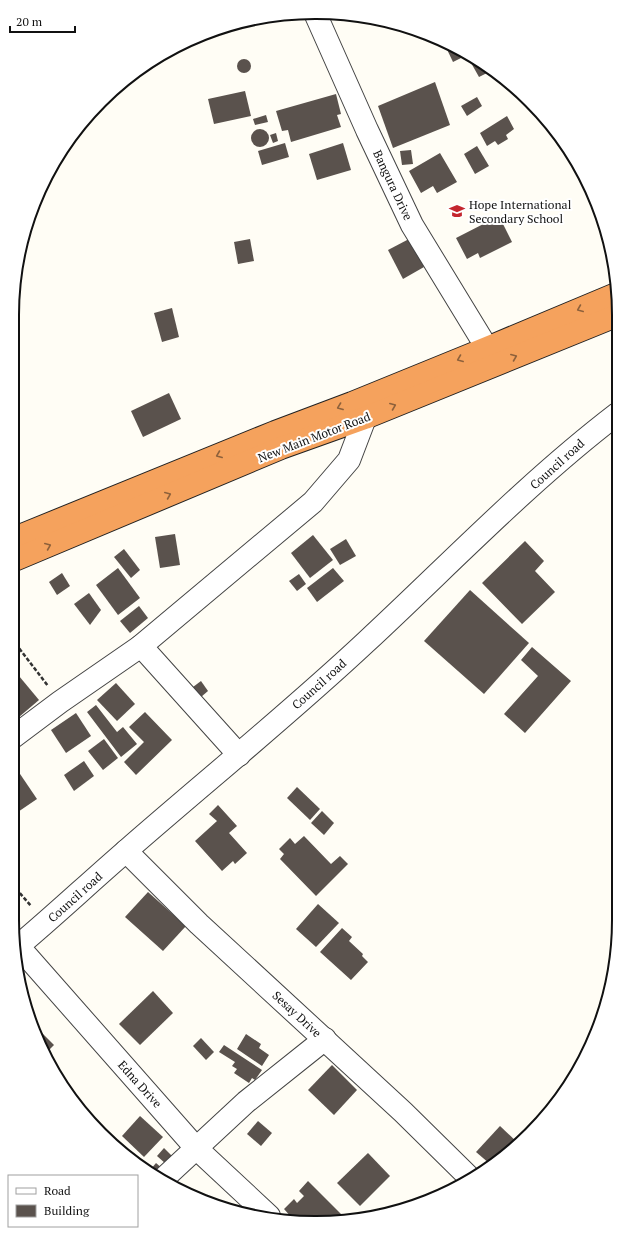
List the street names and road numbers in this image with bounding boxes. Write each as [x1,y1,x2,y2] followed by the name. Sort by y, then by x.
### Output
[370,147,416,223] street label: Bangura Drive
[256,409,372,465] street label: New Main Motor Road
[527,436,587,492] street label: Council road
[289,656,349,712] street label: Council road
[45,869,105,925] street label: Council road
[269,988,325,1040] street label: Sesay Drive
[115,1057,165,1111] street label: Edna Drive

